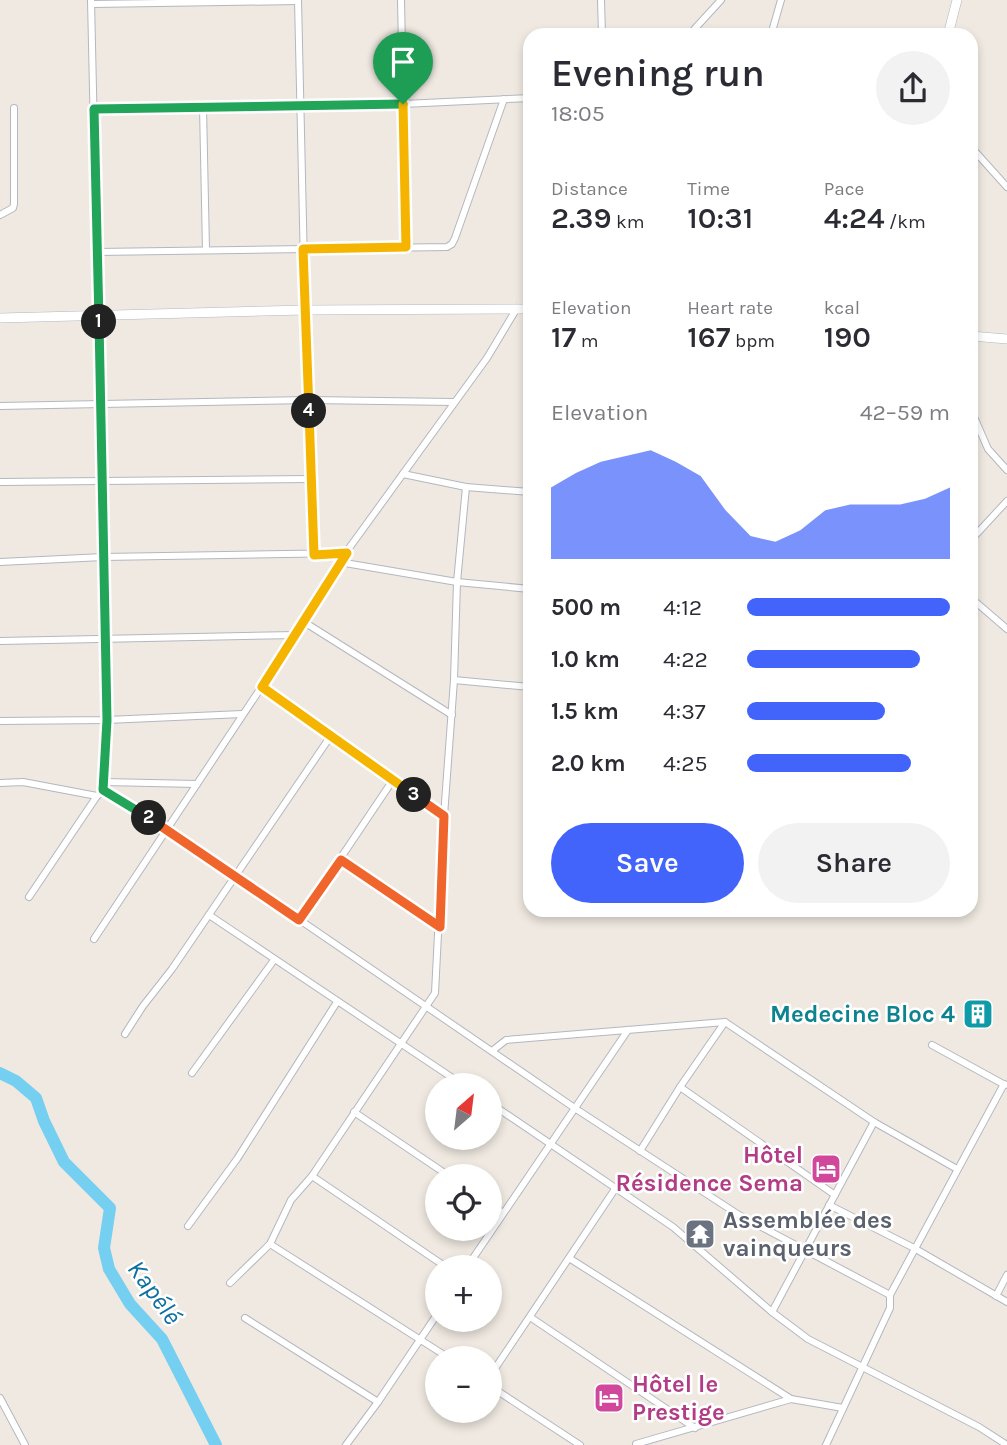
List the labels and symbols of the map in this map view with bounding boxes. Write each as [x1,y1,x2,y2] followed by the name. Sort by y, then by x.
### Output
[373,32,433,104] pin
[82,304,116,340] pin: 1
[292,394,326,428] pin: 4
[396,778,432,812] pin: 3
[132,800,166,836] pin: 2
[961,997,995,1031] building icon: Medecine Bloc 4
[770,1000,955,1028] place label: Medecine Bloc 4
[425,1073,502,1150] north arrow
[616,1141,803,1197] place label: Hôtel Résidence Sema
[809,1152,843,1186] hotel icon: Hôtel Résidence Sema
[723,1206,893,1262] place label: Assemblée des vainqueurs
[683,1217,717,1251] temple icon: Assemblée des vainqueurs
[121,1254,188,1330] water label: Kapélé
[632,1370,725,1426] place label: Hôtel le Prestige
[592,1381,626,1415] hotel icon: Hôtel le Prestige

